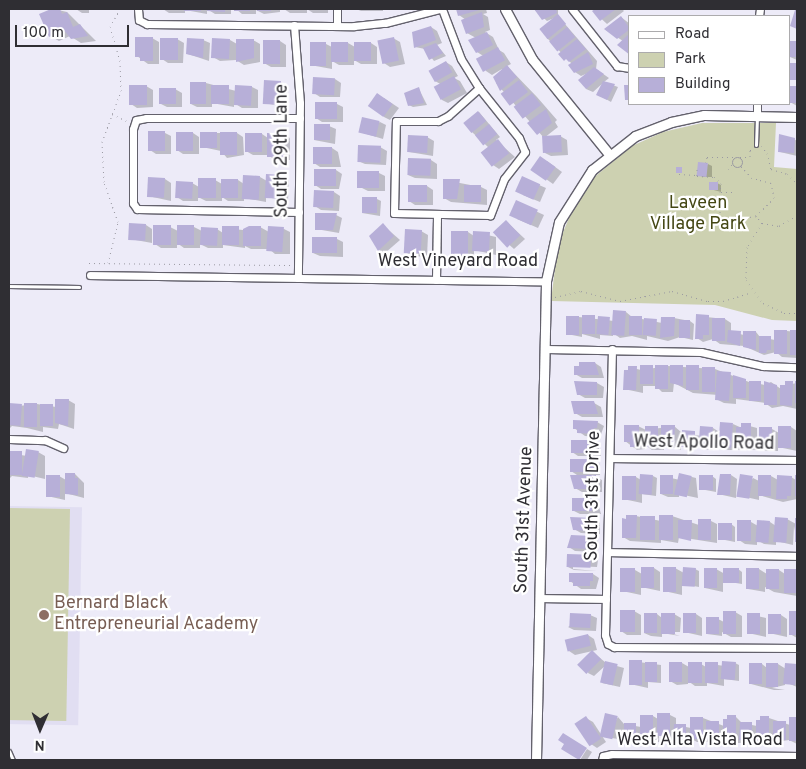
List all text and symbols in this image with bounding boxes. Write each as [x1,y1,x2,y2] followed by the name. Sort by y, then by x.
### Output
[18,15,131,47] scale bar
[628,15,791,105] legend
[23,24,64,43] text: 100 m
[675,25,710,44] text: Road
[675,50,706,69] text: Park
[675,75,730,94] text: Building
[272,84,294,218] street label: South 29th Lane
[650,194,746,236] park label: Laveen Village Park
[377,251,539,273] street label: West Vineyard Road
[582,431,606,561] street label: South 31st Drive
[633,432,775,456] street label: West Apollo Road
[512,446,538,594] street label: South 31st Avenue
[54,594,259,636] place label: Bernard Black Entrepreneurial Academy
[38,609,50,621] marker: Bernard Black Entrepreneurial Academy
[15,704,65,754] north arrow
[616,730,784,752] street label: West Alta Vista Road
[35,736,45,753] text: N

